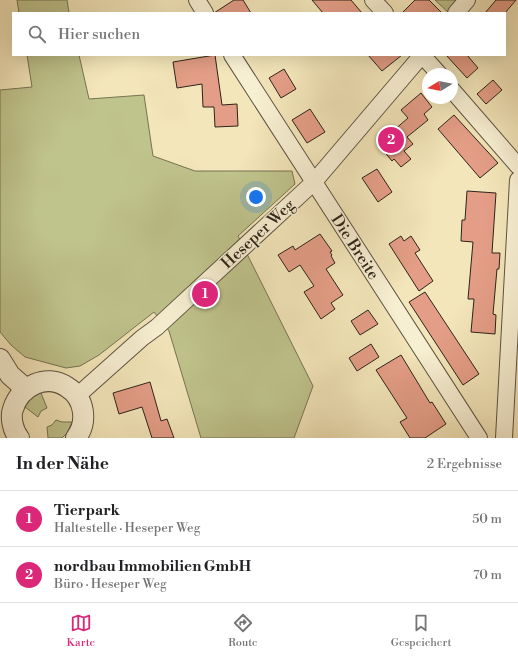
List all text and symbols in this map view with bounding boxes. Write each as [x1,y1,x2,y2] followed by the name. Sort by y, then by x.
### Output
[12,12,506,56] search box
[26,23,48,45] icon: search
[58,25,140,44] text: Hier suchen
[422,68,458,104] north arrow
[378,125,404,155] pin: 2
[246,187,266,207] your location
[217,194,299,273] street label: Heseper Weg
[326,211,384,283] street label: Die Breite
[192,279,218,309] pin: 1
[16,453,109,475] text: In der Nähe
[427,456,502,472] text: 2 Ergebnisse
[54,501,120,520] text: Tierpark
[26,511,32,527] text: 1
[472,511,502,527] text: 50 m
[54,520,200,536] text: Haltestelle · Heseper Weg
[54,557,251,576] text: nordbau Immobilien GmbH
[25,567,33,583] text: 2
[473,567,502,583] text: 70 m
[54,576,167,592] text: Büro · Heseper Weg
[67,612,95,650] tab: Karte
[228,612,258,650] tab: Route
[391,612,451,650] tab: Gespeichert

